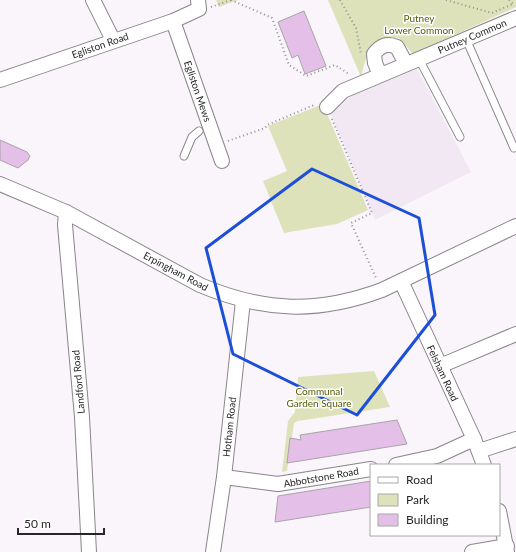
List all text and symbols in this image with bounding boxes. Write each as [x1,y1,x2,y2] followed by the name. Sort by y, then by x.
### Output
[384,12,454,36] park label: Putney Lower Common
[436,16,508,56] street label: Putney Common
[70,30,130,60] street label: Egliston Road
[182,59,214,123] street label: Egliston Mews
[142,249,210,293] street label: Erpingham Road
[425,343,461,403] street label: Felsham Road
[69,350,87,414] street label: Landford Road
[287,385,351,409] park label: Communal Garden Square
[220,396,238,458] street label: Hotham Road
[282,464,360,490] street label: Abbotstone Road
[370,464,500,536] legend
[406,472,433,487] text: Road
[406,492,430,507] text: Park
[18,510,104,536] scale bar
[406,512,449,527] text: Building
[24,516,51,531] text: 50 m

